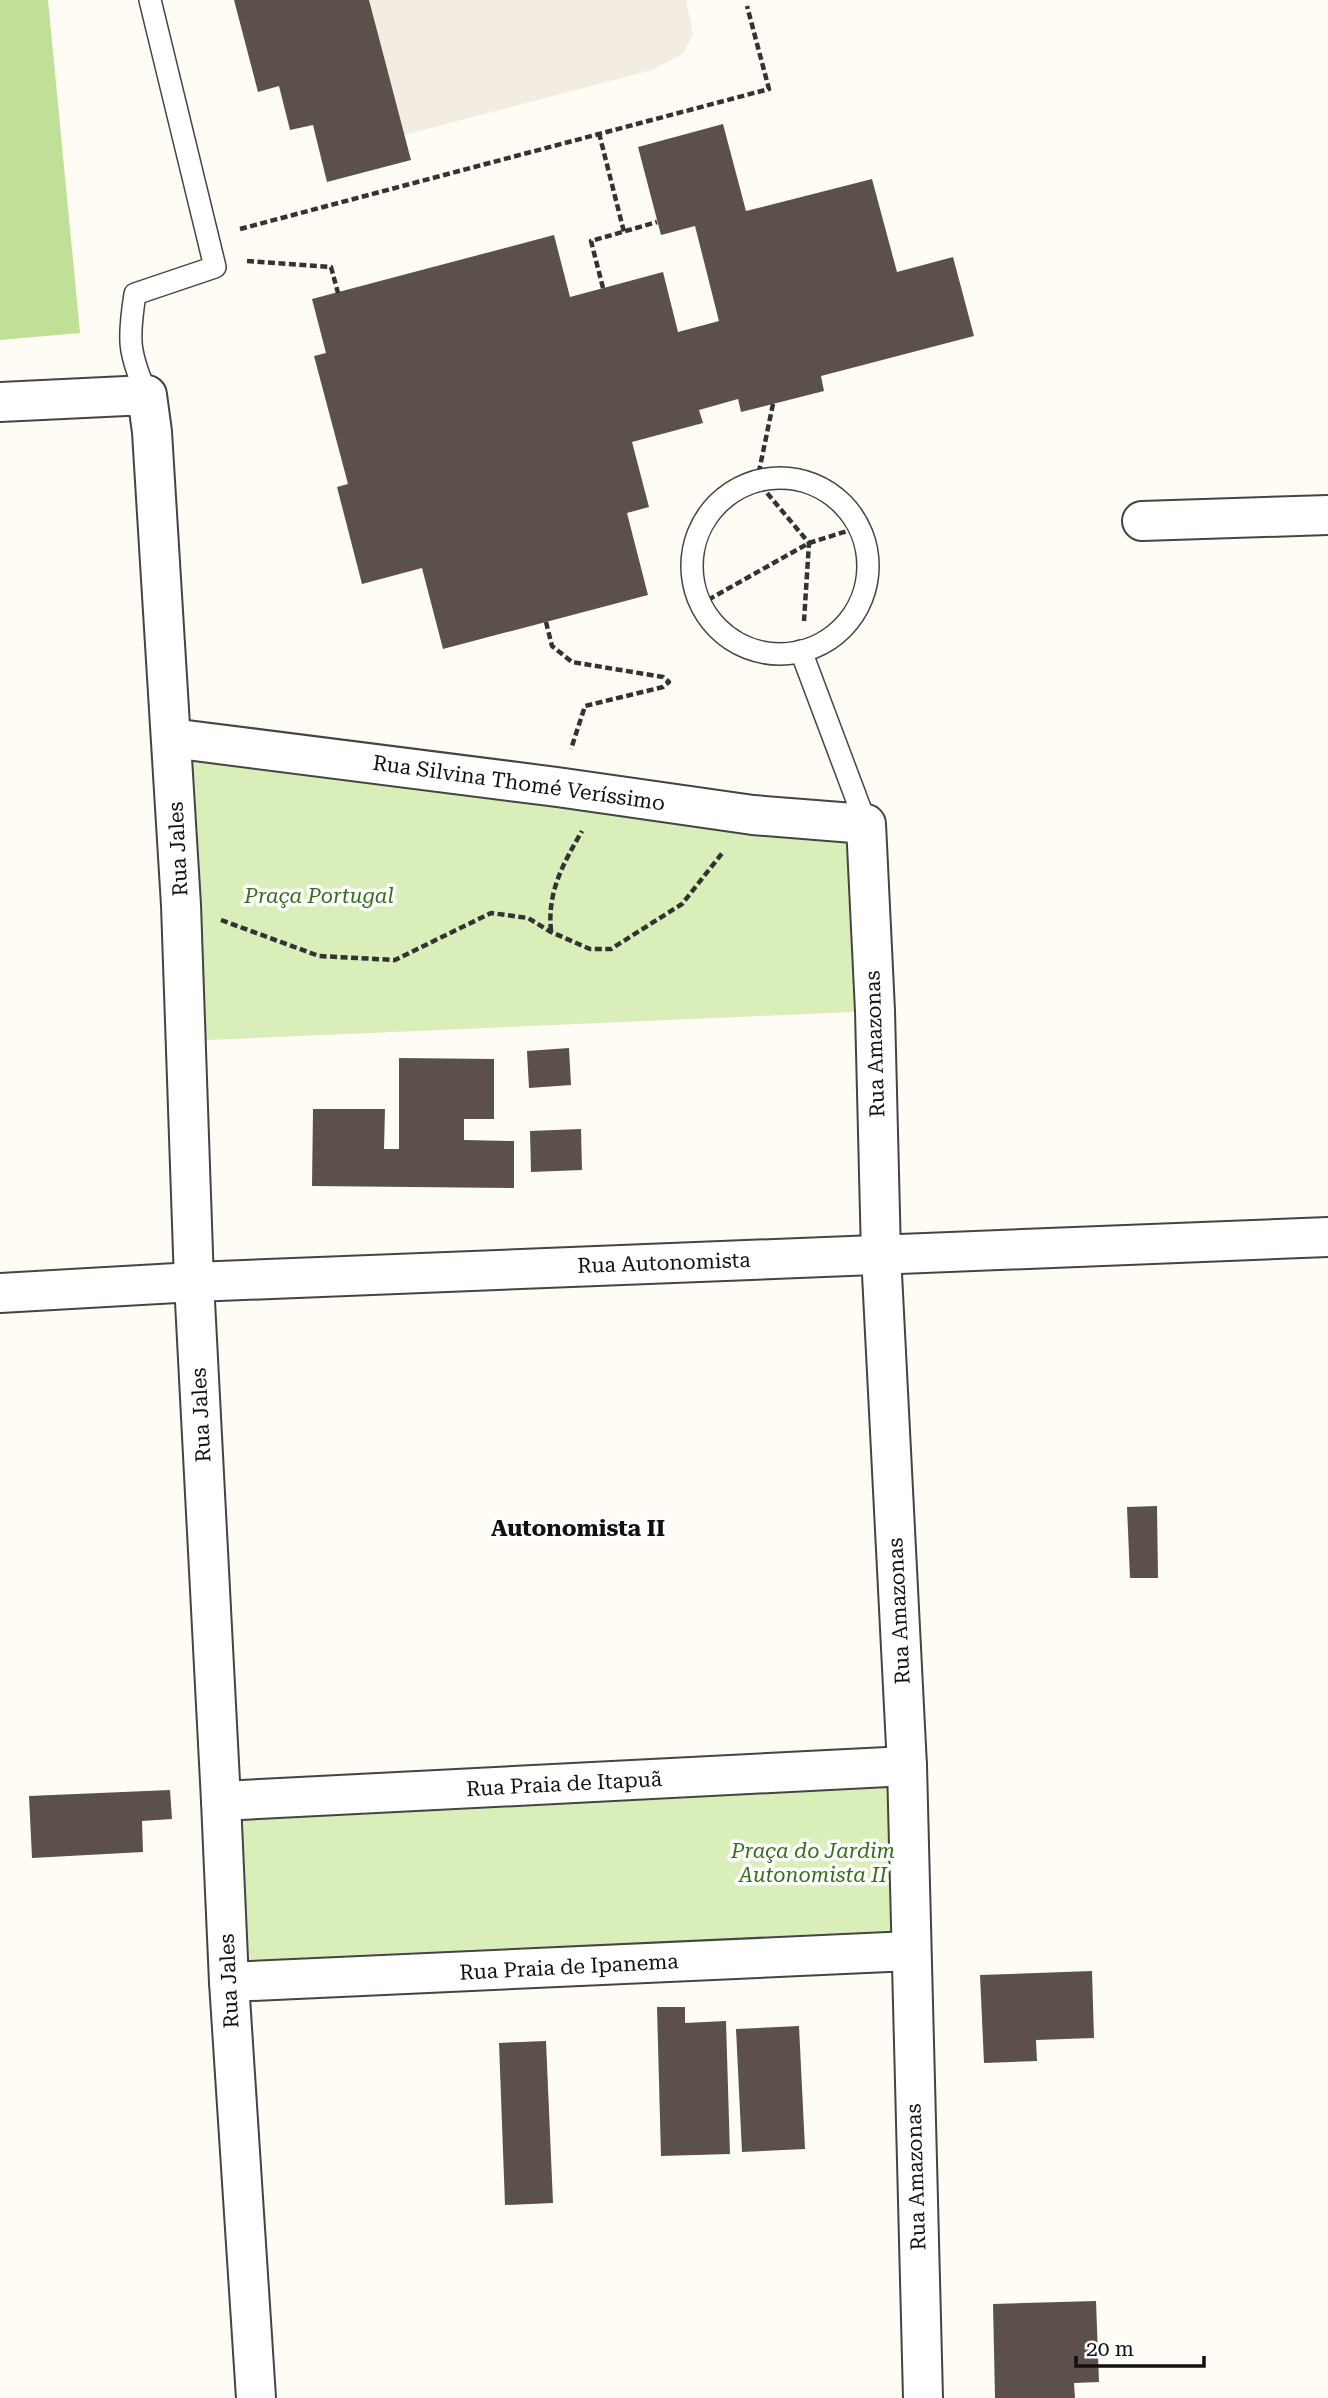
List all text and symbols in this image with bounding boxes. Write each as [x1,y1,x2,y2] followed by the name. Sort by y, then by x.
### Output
[371,751,667,815] street label: Rua Silvina Thomé Veríssimo
[164,801,192,897] street label: Rua Jales
[243,884,394,908] park label: Praça Portugal
[860,970,890,1118] street label: Rua Amazonas
[577,1248,752,1278] street label: Rua Autonomista
[187,1367,215,1463] street label: Rua Jales
[491,1515,665,1542] district label: Autonomista II
[883,1537,915,1685] street label: Rua Amazonas
[465,1767,663,1801] street label: Rua Praia de Itapuã
[730,1839,895,1887] park label: Praça do Jardim Autonomista II
[215,1933,243,2029] street label: Rua Jales
[459,1949,680,1985] street label: Rua Praia de Ipanema
[901,2103,931,2251] street label: Rua Amazonas
[1076,2324,1204,2368] scale bar
[1086,2337,1134,2361] text: 20 m

